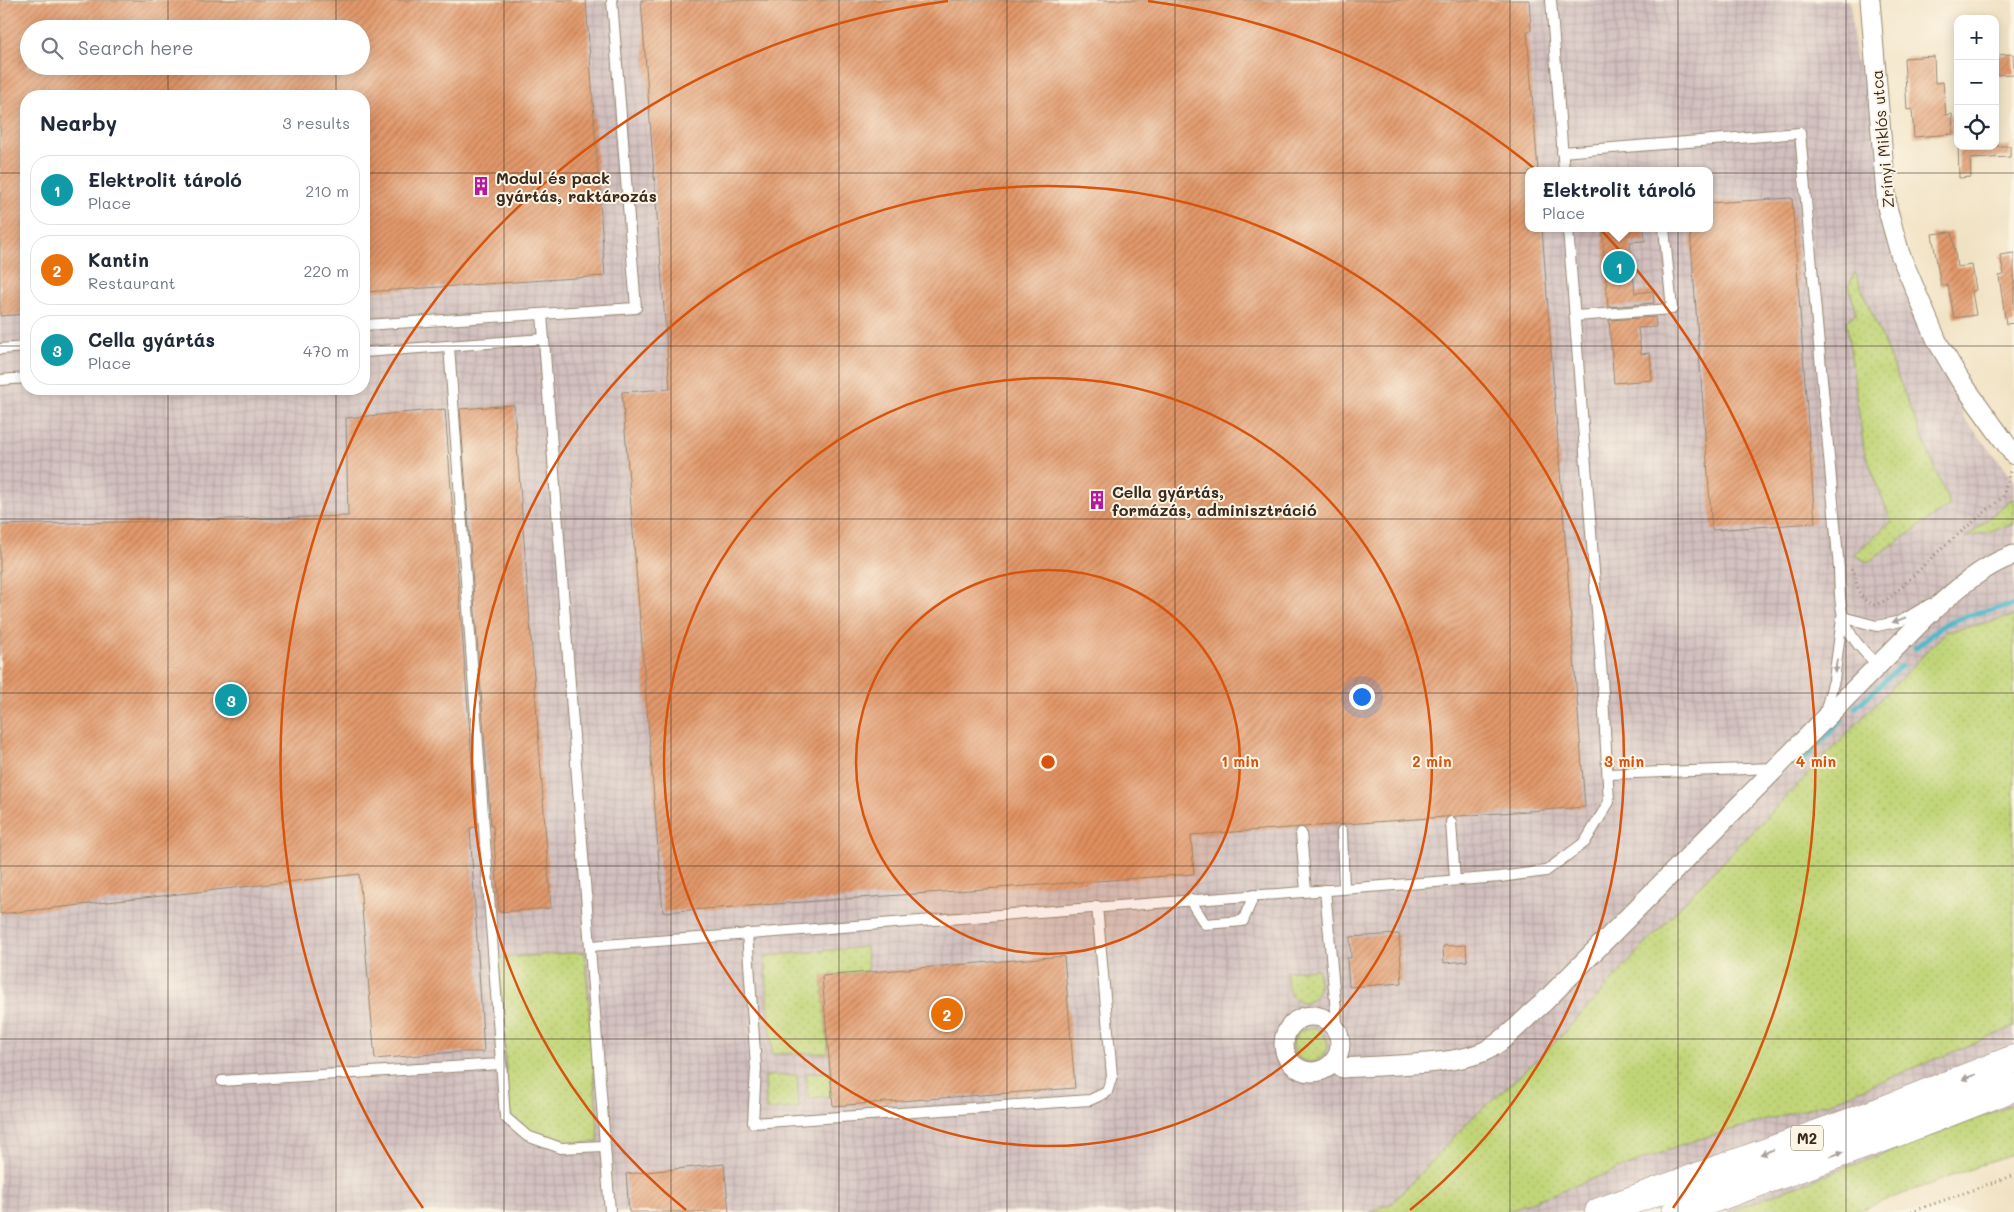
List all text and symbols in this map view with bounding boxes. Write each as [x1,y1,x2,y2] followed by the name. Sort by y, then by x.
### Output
[1954,15,1999,150] map controls
[1954,15,1999,60] button: +
[20,20,370,75] search box
[38,34,66,62] icon: search
[78,35,194,60] text: Search here
[1954,60,1999,105] button: −
[1865,69,1899,209] street label: Zrínyi Miklós utca
[1954,105,1999,150] button: locate
[40,109,117,136] text: Nearby
[282,112,350,133] text: 3 results
[88,167,242,192] text: Elektrolit tároló
[496,167,657,206] place label: Modul és pack gyártás, raktározás
[1525,167,1713,232] popup
[470,175,492,197] building icon: Modul és pack gyártás, raktározás
[1542,177,1696,202] text: Elektrolit tároló
[53,180,61,201] text: 1
[305,180,349,201] text: 210 m
[88,192,131,213] text: Place
[1542,202,1585,223] text: Place
[88,247,149,272] text: Kantin
[1603,248,1635,286] pin: 1
[53,260,61,281] text: 2
[303,260,349,281] text: 220 m
[88,272,176,293] text: Restaurant
[88,327,215,352] text: Cella gyártás
[52,340,62,361] text: 3
[303,340,349,361] text: 470 m
[88,352,131,373] text: Place
[1112,481,1317,520] place label: Cella gyártás, formázás, adminisztráció
[1086,489,1108,511] building icon: Cella gyártás, formázás, adminisztráció
[1891,616,1906,624] one-way arrow
[1832,658,1840,674] one-way arrow
[215,681,247,719] pin: 3
[1349,684,1375,710] your location
[1221,751,1259,771] text: 1 min
[1412,751,1452,771] text: 2 min
[1604,751,1644,771] text: 3 min
[1796,751,1836,771] text: 4 min
[1039,753,1057,771] centre of rings
[931,995,963,1033] pin: 2
[1961,1074,1976,1081] one-way arrow
[1791,1126,1823,1150] road number: M2
[1759,1148,1774,1156] one-way arrow
[1830,1150,1845,1158] one-way arrow

